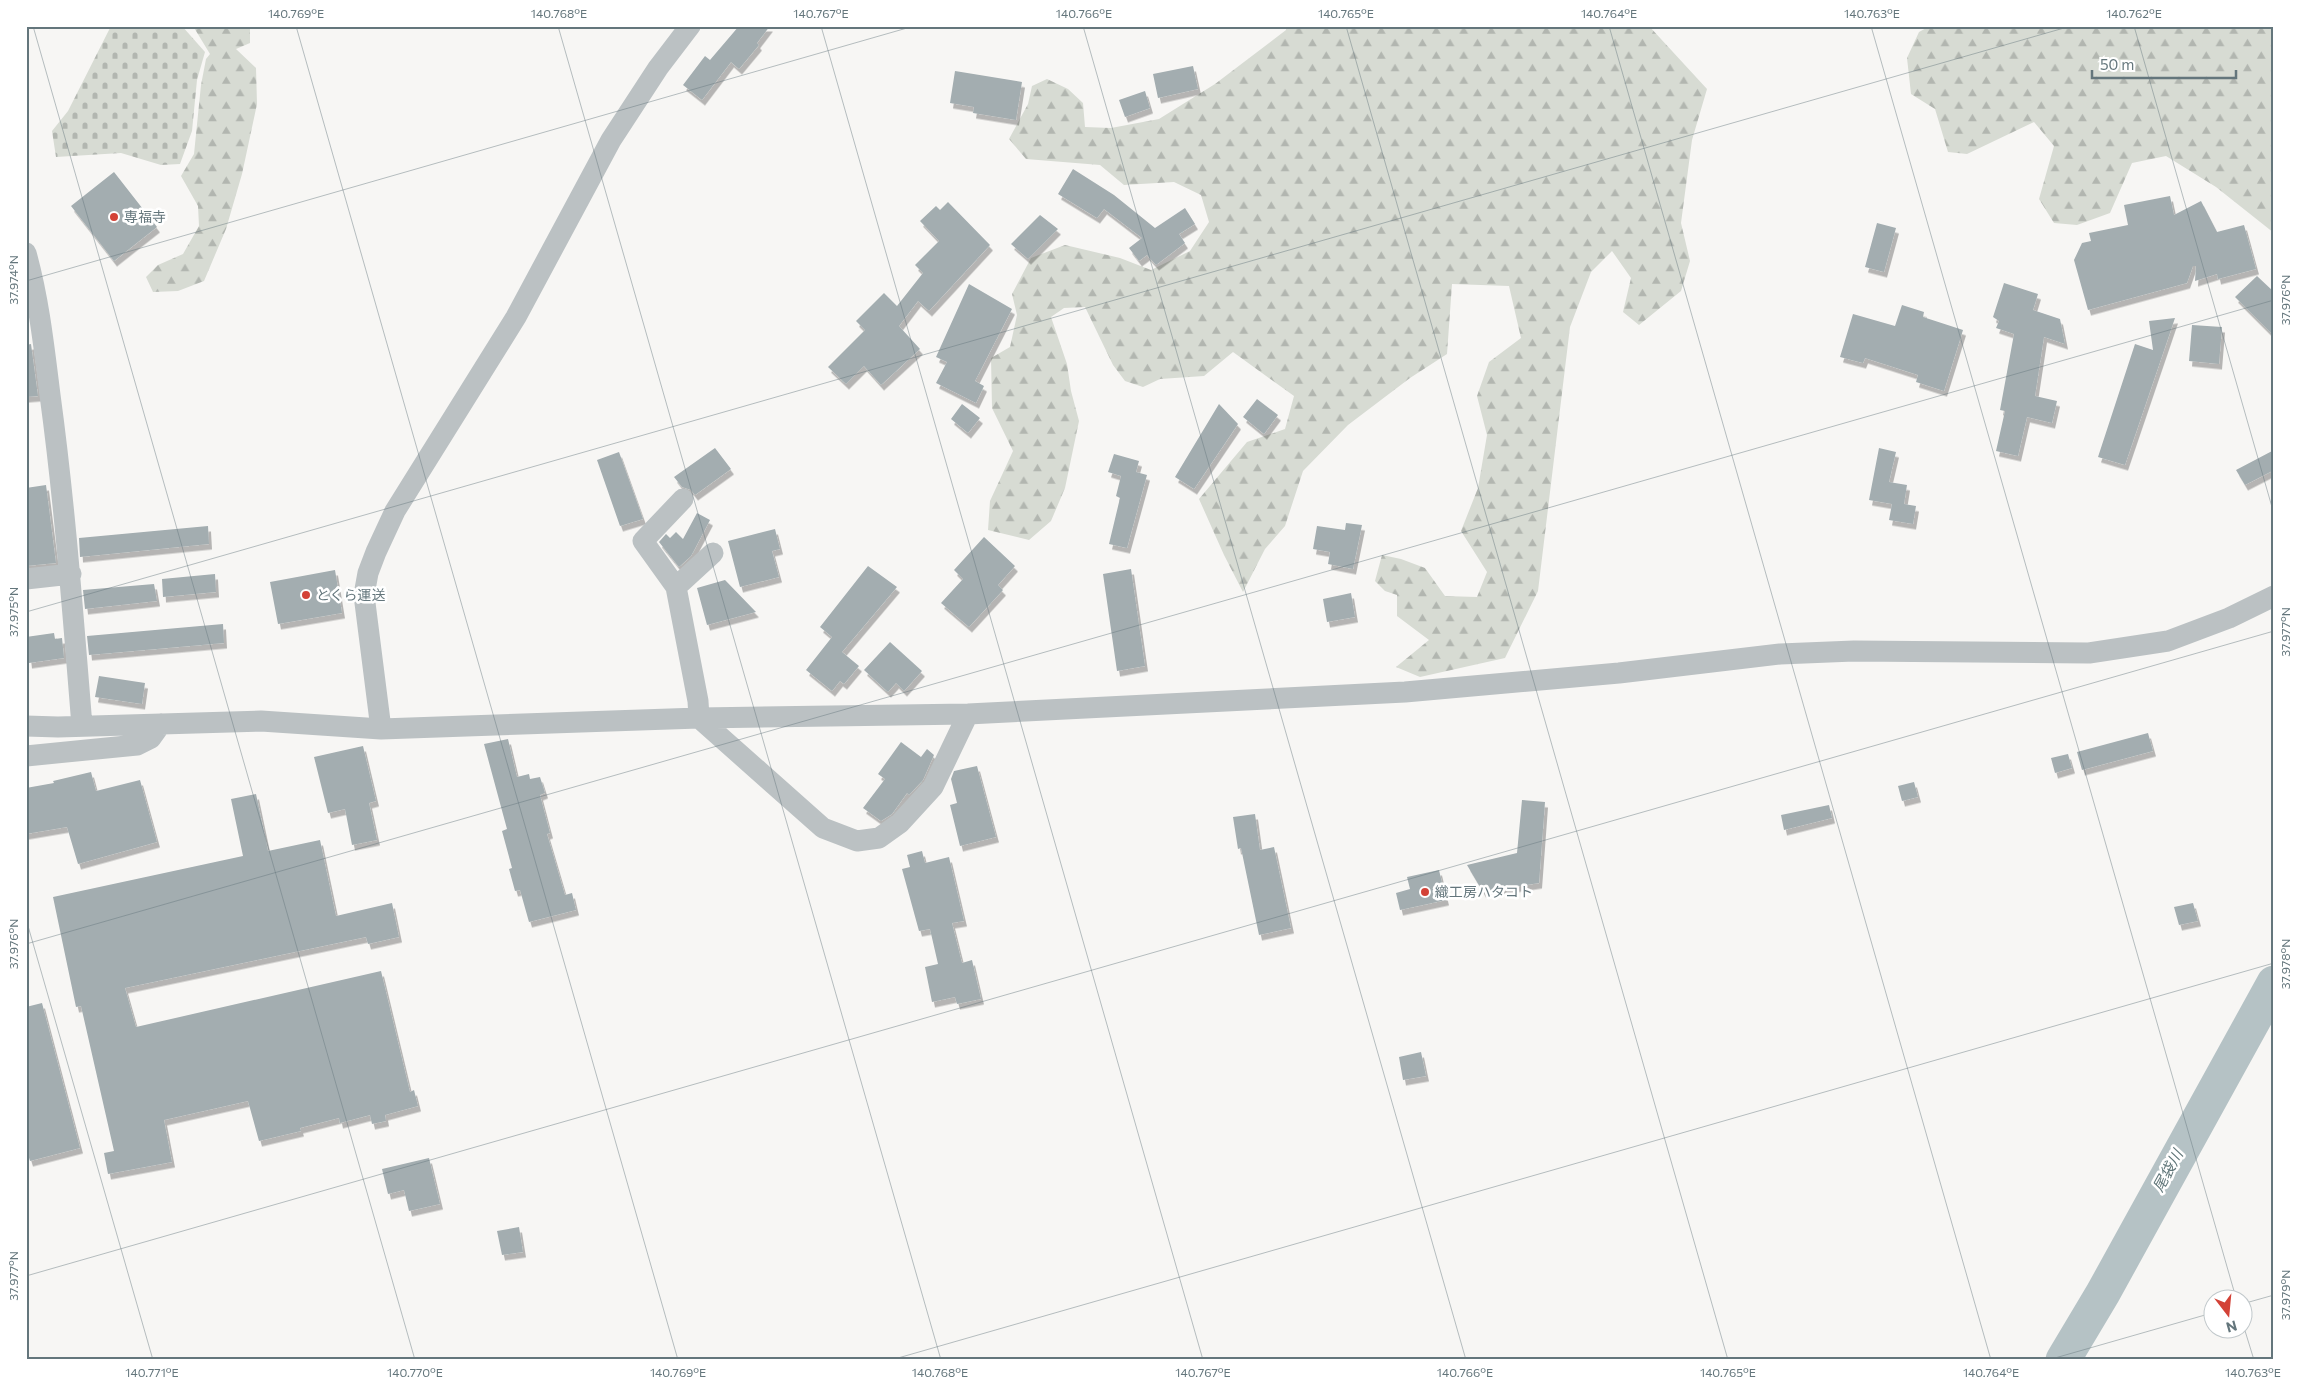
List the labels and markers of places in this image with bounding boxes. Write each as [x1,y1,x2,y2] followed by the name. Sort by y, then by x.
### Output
[124,208,166,225] place label: 専福寺
[108,211,120,223] marker: 専福寺
[316,586,386,603] place label: とくら運送
[300,589,312,601] marker: とくら運送
[1435,883,1533,900] place label: 織工房ハタコト
[1419,886,1431,898] marker: 織工房ハタコト

